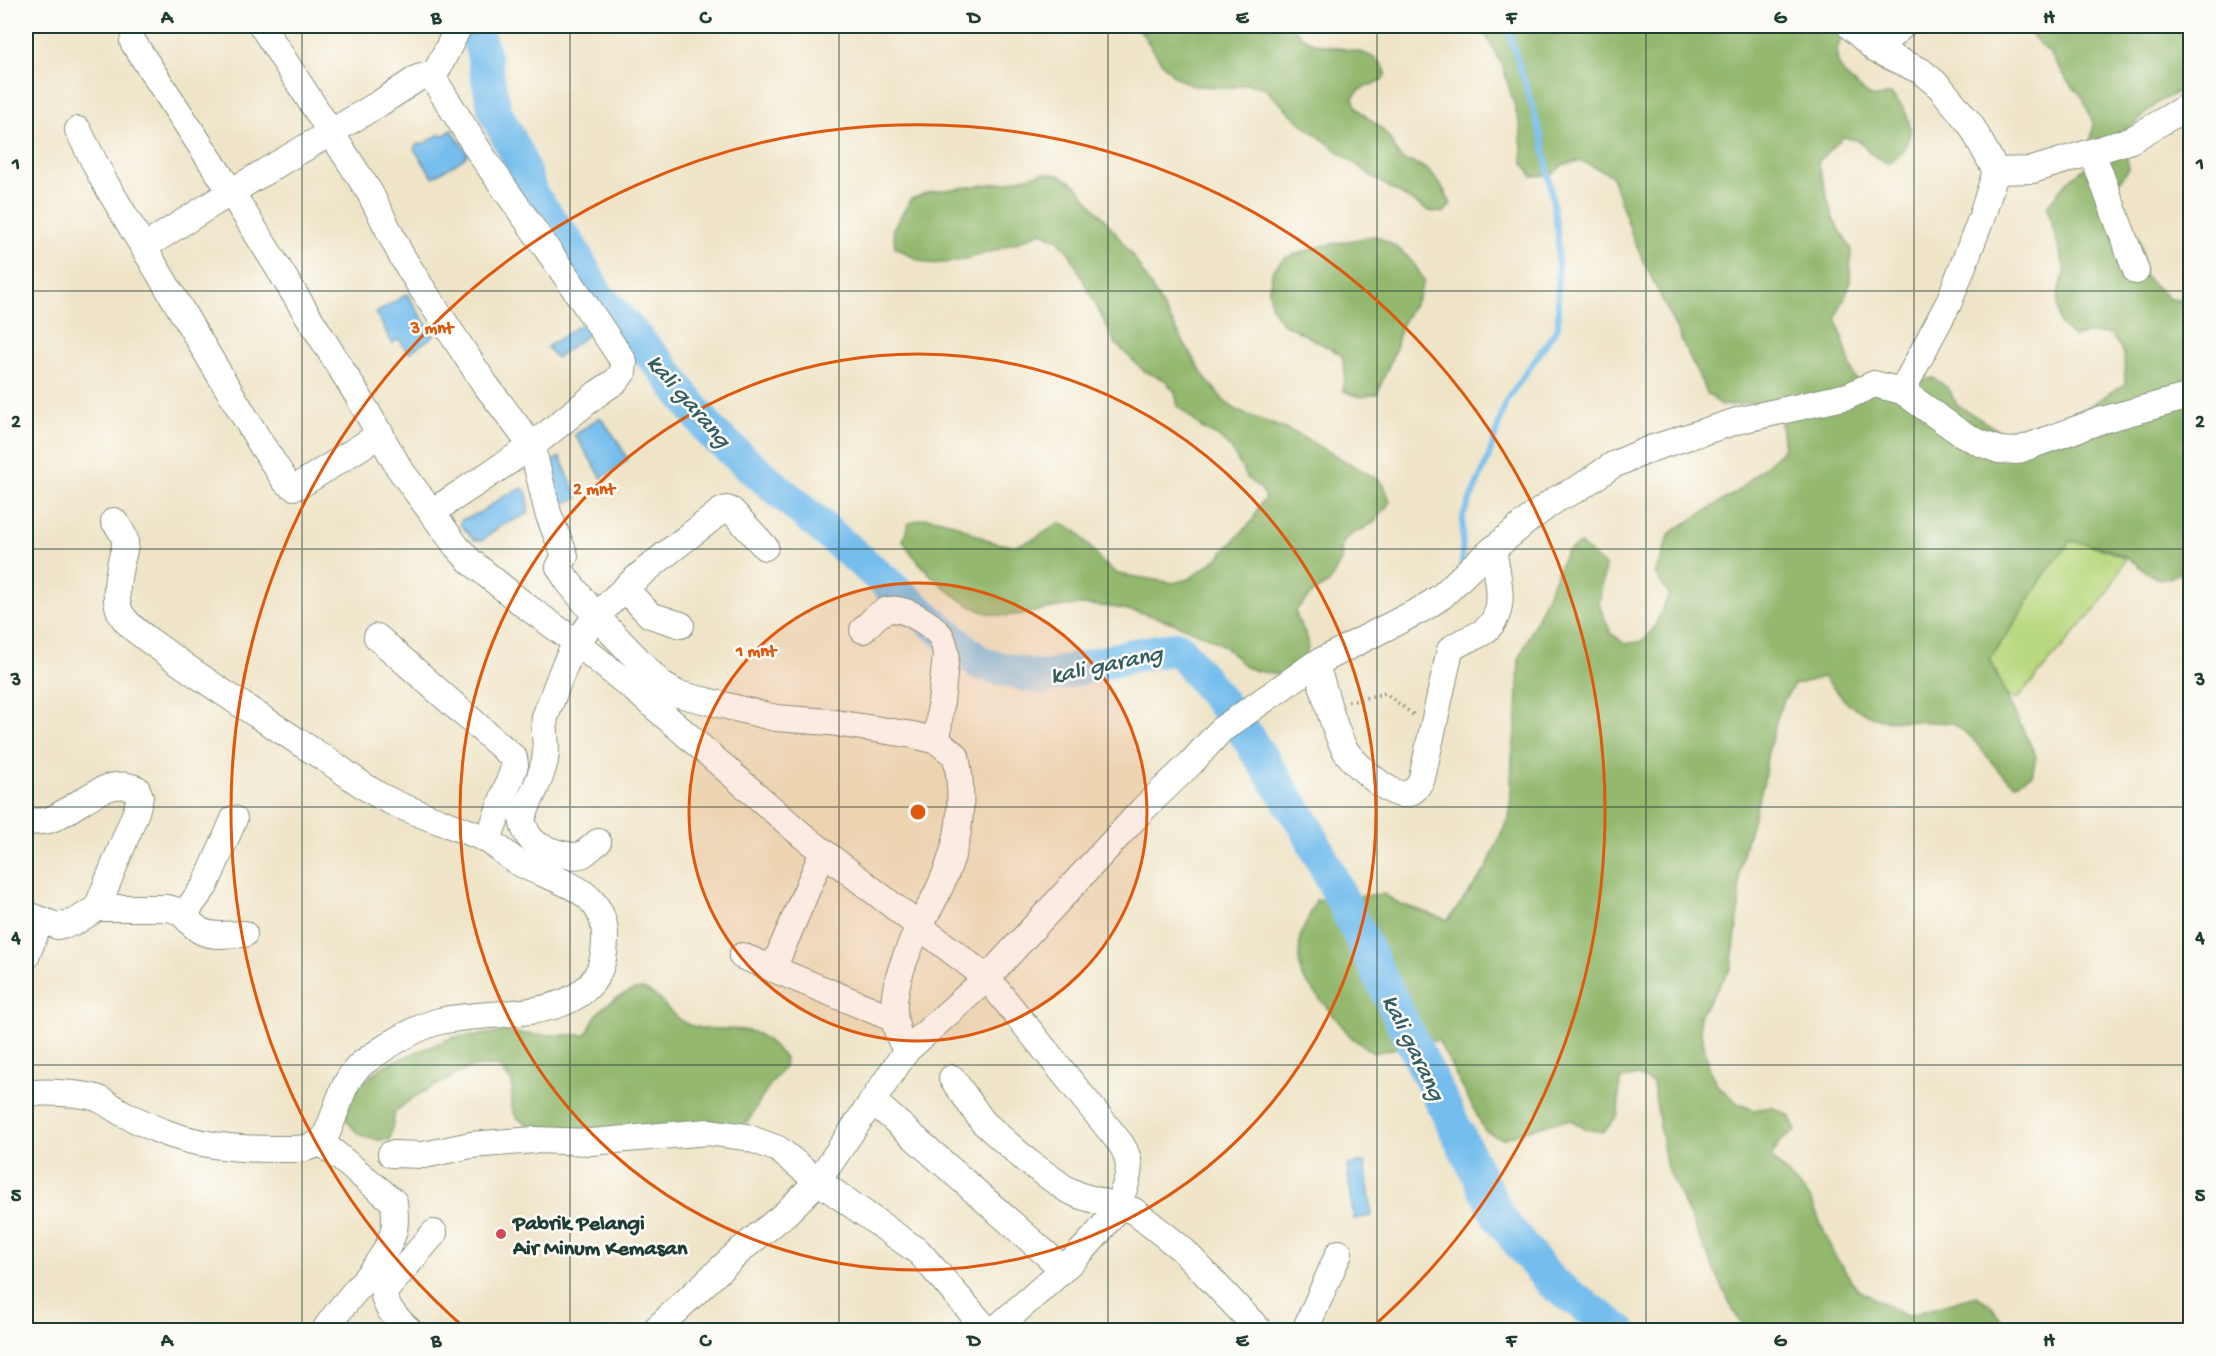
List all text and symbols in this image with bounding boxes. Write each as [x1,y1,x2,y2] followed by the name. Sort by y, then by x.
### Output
[160,8,175,31] text: A
[430,8,442,31] text: B
[699,8,713,31] text: C
[965,8,981,31] text: D
[1236,8,1250,31] text: E
[1505,8,1518,31] text: F
[1774,8,1788,31] text: G
[2043,8,2055,31] text: H
[11,154,20,177] text: 1
[2195,154,2204,177] text: 1
[410,319,455,340] text: 3 mnt
[639,350,737,456] water label: kali garang
[11,412,21,435] text: 2
[2195,412,2205,435] text: 2
[573,480,617,501] text: 2 mnt
[1048,640,1167,692] water label: kali garang
[735,642,778,663] text: 1 mnt
[10,670,21,693] text: 3
[2194,670,2205,693] text: 3
[908,802,928,822] centre of rings
[10,928,21,951] text: 4
[2194,928,2205,951] text: 4
[1374,991,1450,1107] water label: kali garang
[11,1186,22,1209] text: 5
[2195,1186,2206,1209] text: 5
[512,1212,688,1263] place label: Pabrik Pelangi Air Minum Kemasan
[494,1227,508,1241] marker: Pabrik Pelangi Air Minum Kemasan
[160,1331,175,1354] text: A
[430,1331,442,1354] text: B
[699,1331,713,1354] text: C
[965,1331,981,1354] text: D
[1236,1331,1250,1354] text: E
[1505,1331,1518,1354] text: F
[1774,1331,1788,1354] text: G
[2043,1331,2055,1354] text: H

